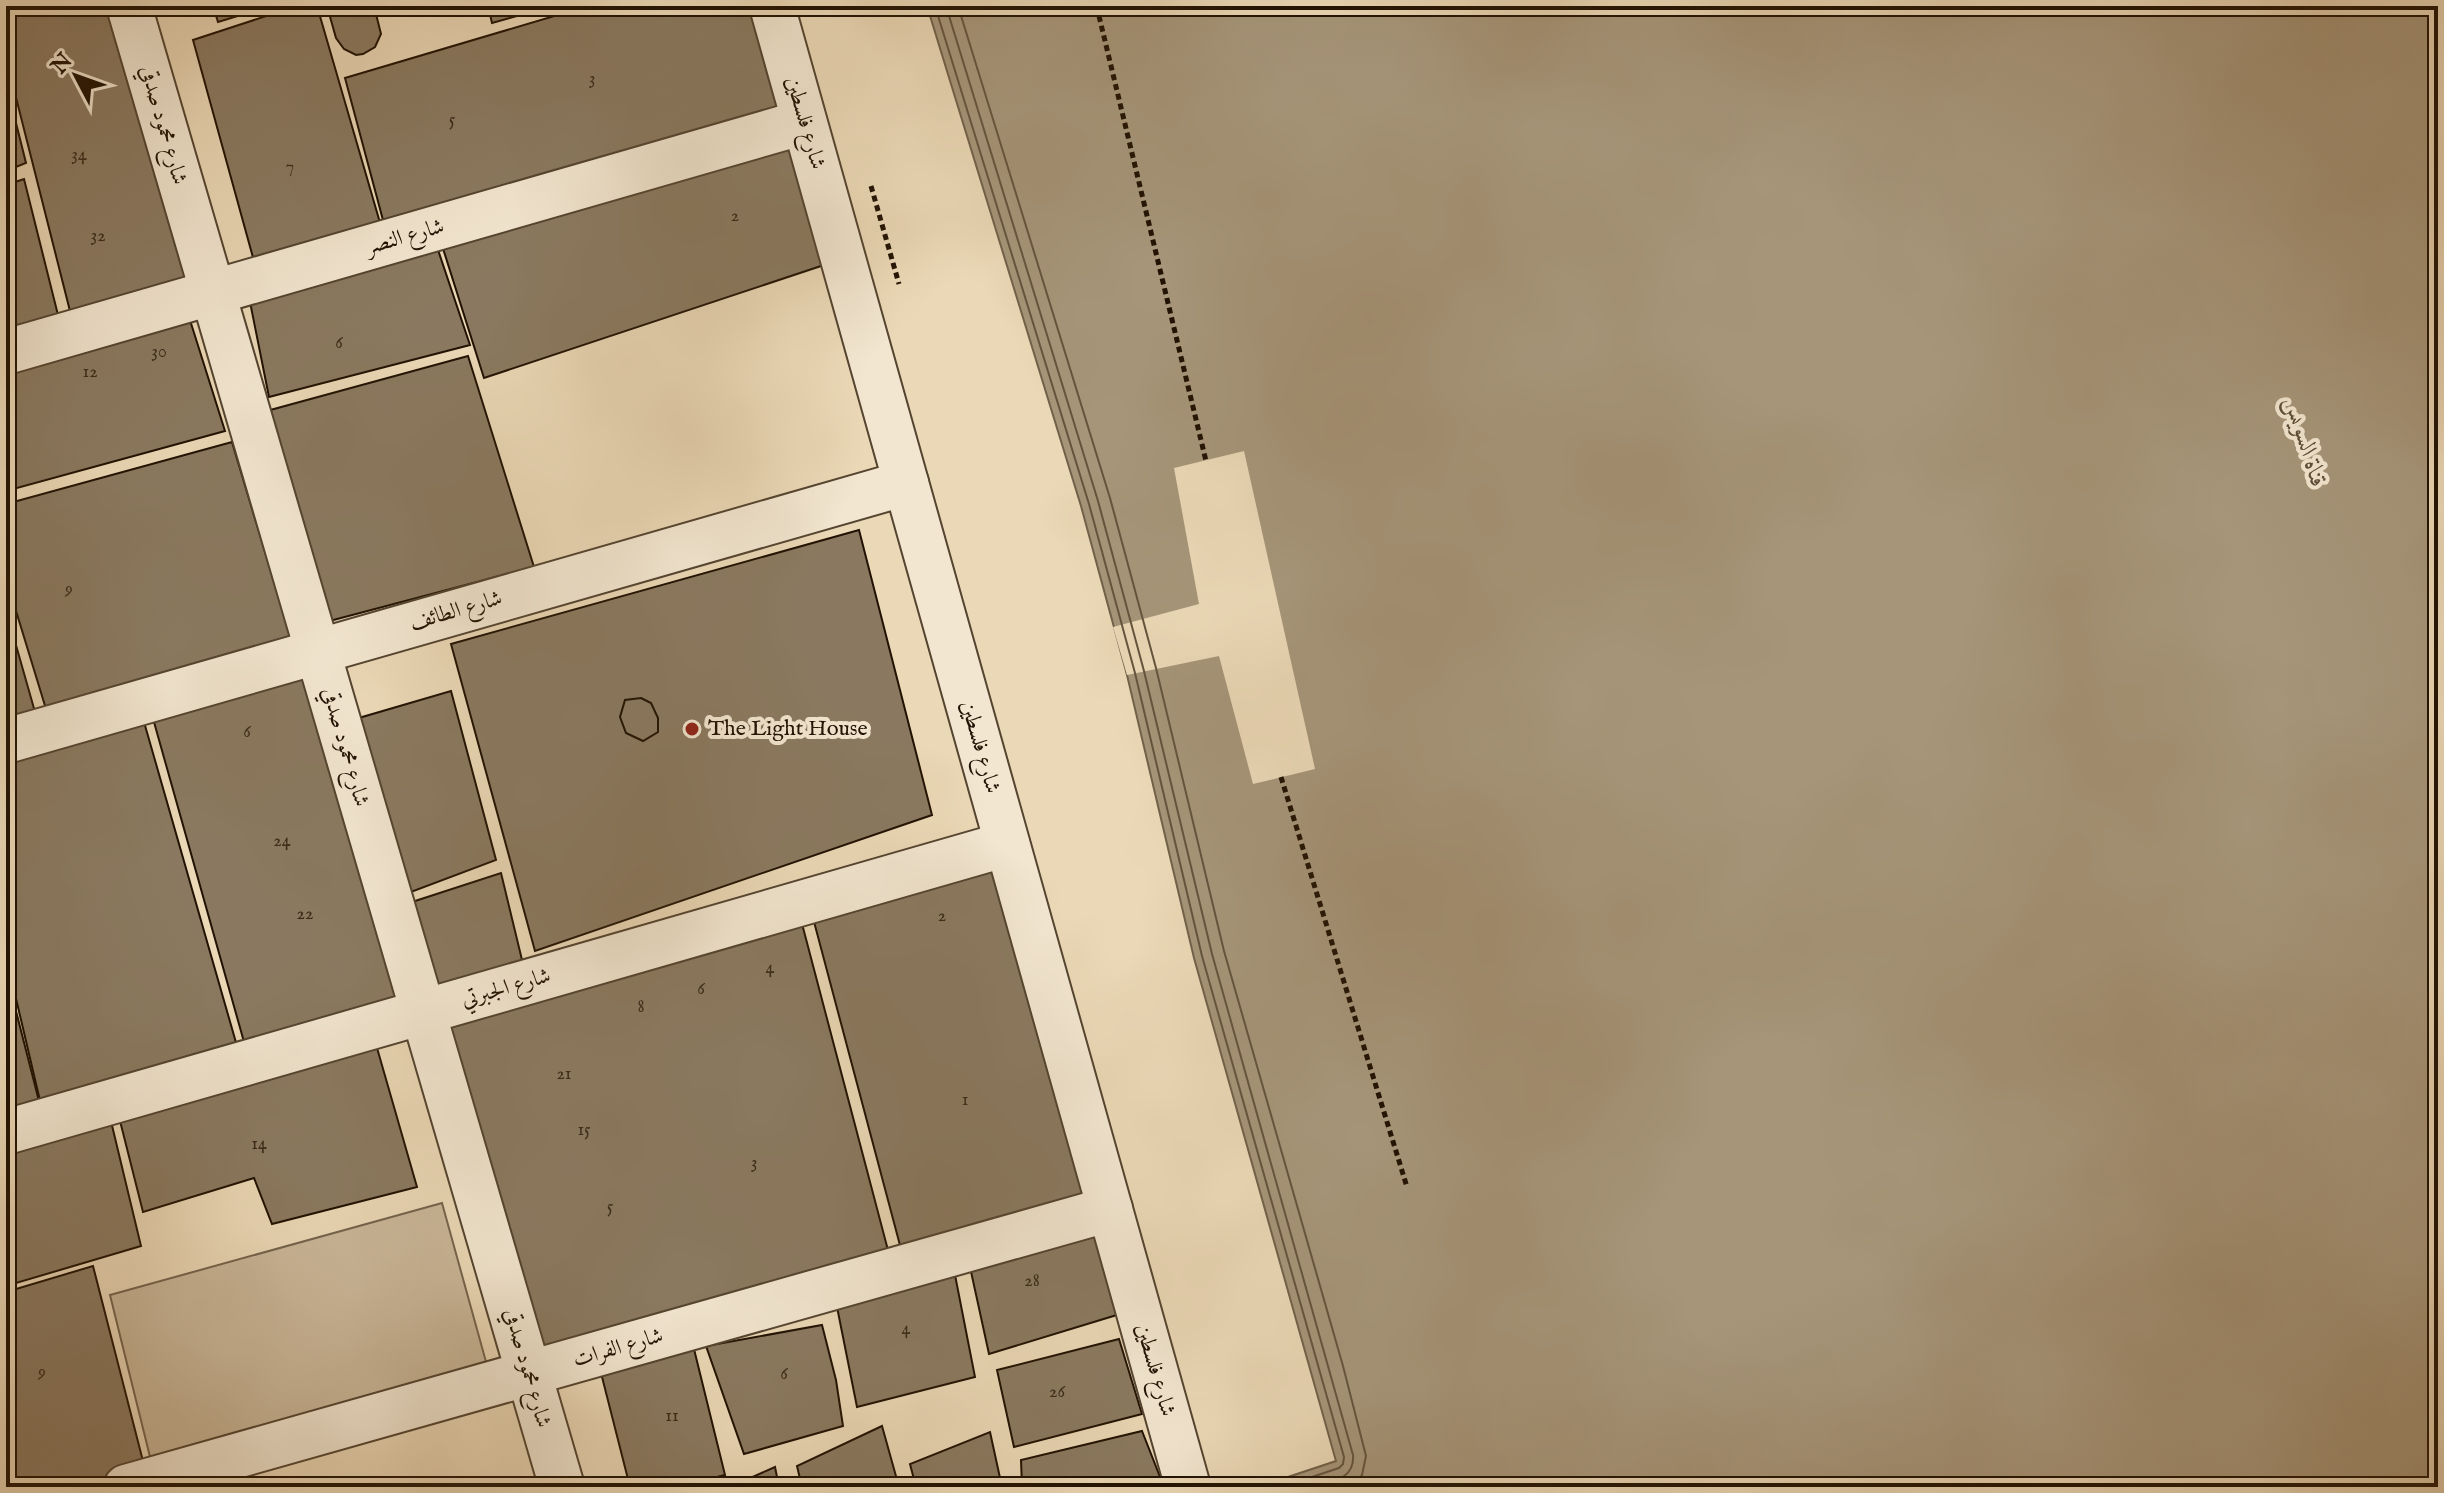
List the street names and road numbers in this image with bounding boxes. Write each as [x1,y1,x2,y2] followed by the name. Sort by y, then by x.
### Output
[130,62,193,189] street label: شارع محمود صدقي
[776,73,832,173] street label: شارع فلسطين
[361,212,448,265] street label: شارع النصر
[406,584,506,640] street label: شارع الطائف
[312,684,375,811] street label: شارع محمود صدقي
[951,697,1007,797] street label: شارع فلسطين
[458,962,555,1017] street label: شارع الجبرتي
[494,1305,557,1432] street label: شارع محمود صدقي
[1126,1320,1182,1420] street label: شارع فلسطين
[570,1322,667,1377] street label: شارع الفرات

